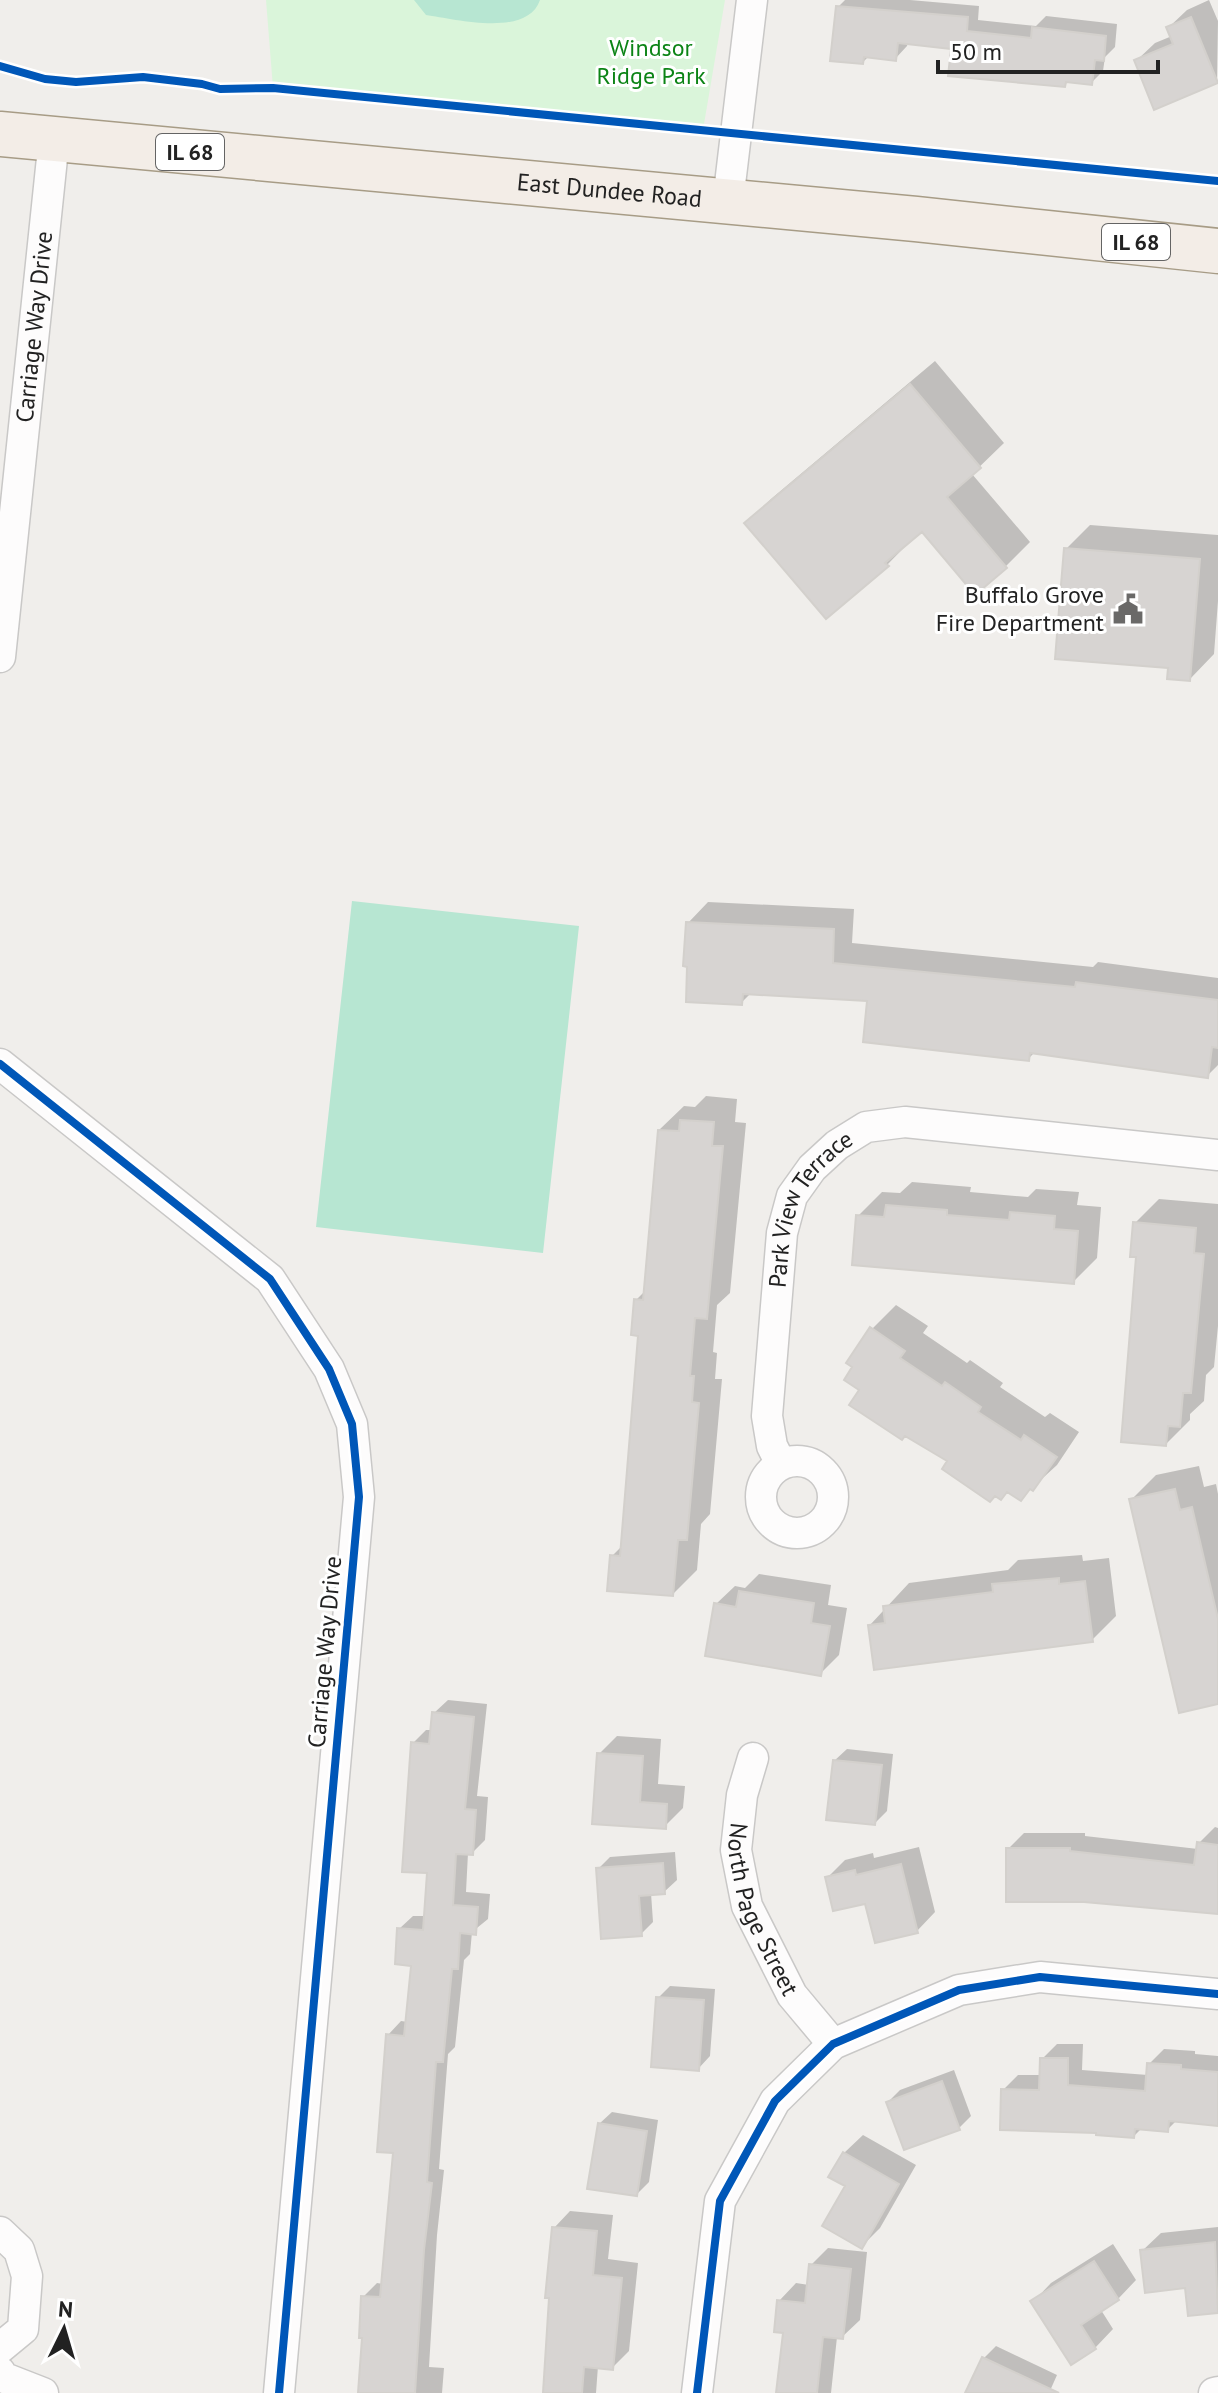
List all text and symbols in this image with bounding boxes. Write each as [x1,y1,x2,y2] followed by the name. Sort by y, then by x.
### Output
[938,24,1158,74] scale bar
[596,32,706,91] park label: Windsor Ridge Park
[950,36,1002,67] text: 50 m
[156,134,224,170] road number: IL 68
[516,166,703,214] street label: East Dundee Road
[1102,224,1170,260] road number: IL 68
[9,229,59,424] street label: Carriage Way Drive
[936,579,1104,638] place label: Buffalo Grove Fire Department
[1111,592,1145,626] public building icon: Buffalo Grove Fire Department
[762,1123,858,1289] street label: Park View Terrace
[301,1555,348,1749] street label: Carriage Way Drive
[721,1821,806,2001] street label: North Page Street
[24,2289,104,2369] north arrow
[57,2294,74,2324] text: N

